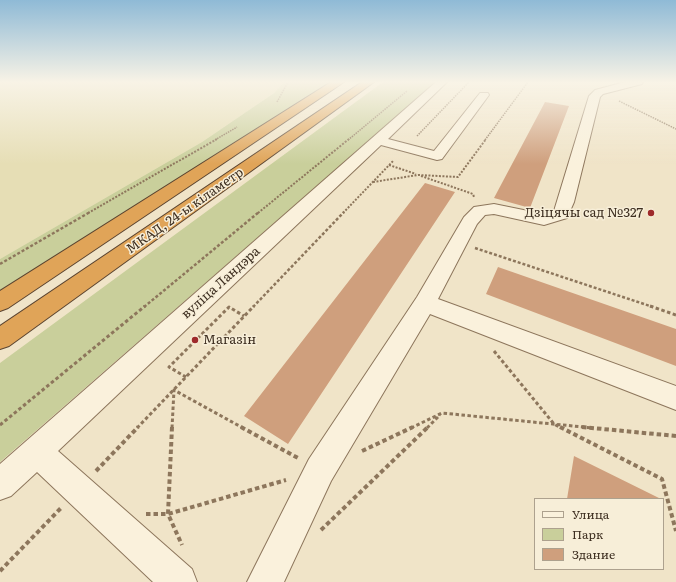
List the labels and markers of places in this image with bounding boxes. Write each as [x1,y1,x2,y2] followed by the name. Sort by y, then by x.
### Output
[525,205,643,221] place label: Дзіцячы сад №327
[646,208,656,218] marker: Дзіцячы сад №327
[203,332,256,348] place label: Магазін
[190,335,200,345] marker: Магазін

